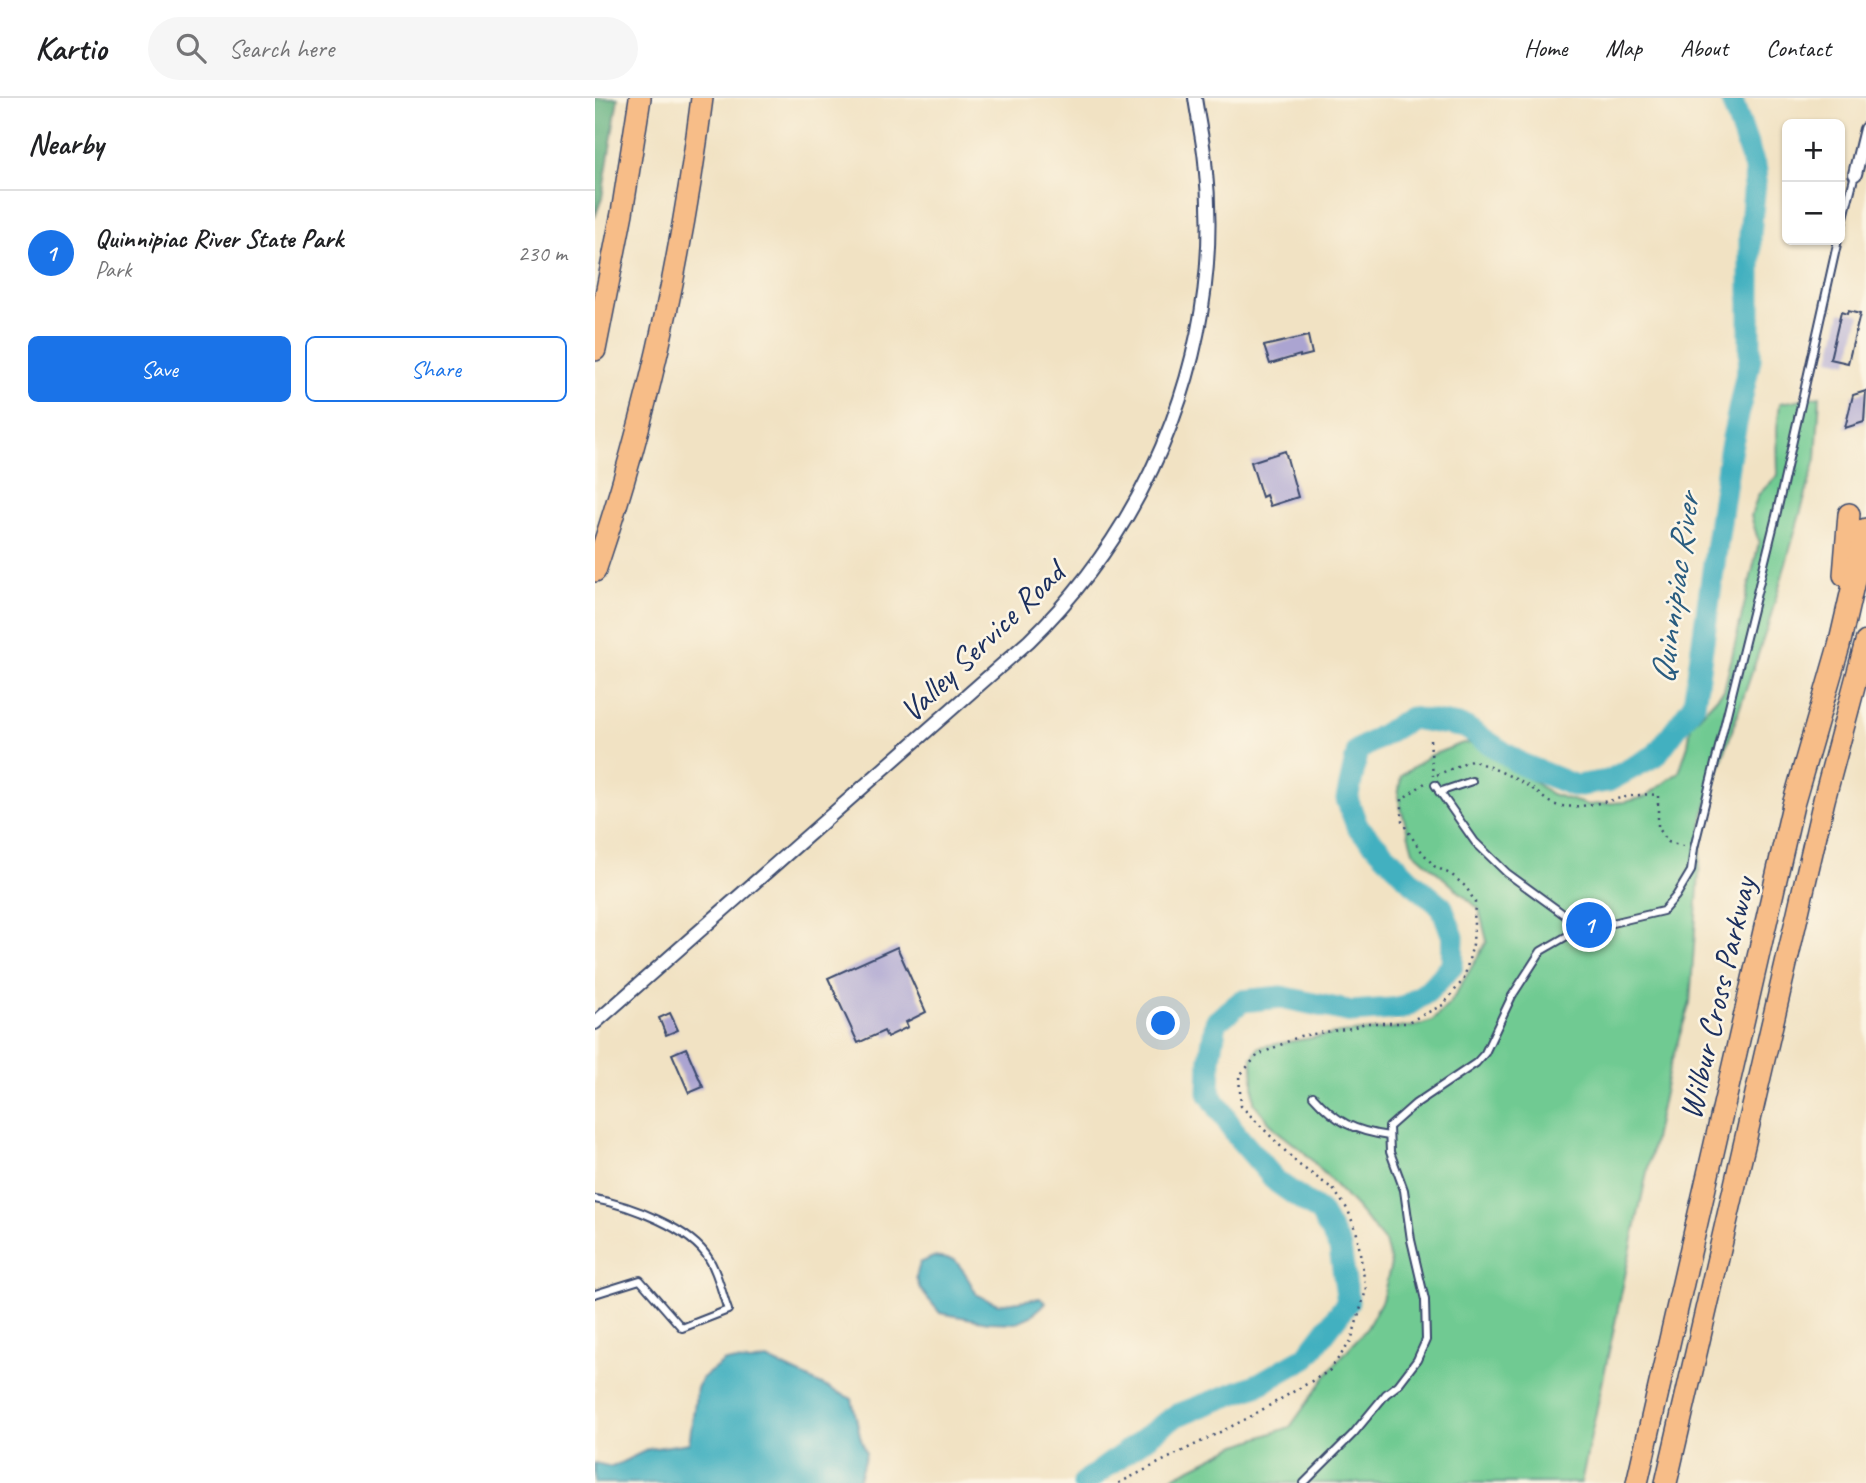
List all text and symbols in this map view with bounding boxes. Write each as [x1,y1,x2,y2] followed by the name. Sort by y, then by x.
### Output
[148,17,638,80] search box
[35,27,106,69] text: Kartio
[172,29,210,67] icon: search
[228,32,334,65] text: Search here
[1524,33,1567,63] text: Home
[1605,33,1642,63] text: Map
[1680,33,1728,63] text: About
[1766,33,1831,63] text: Contact
[1782,119,1845,245] map controls
[1782,119,1845,182] button: +
[28,125,104,163] text: Nearby
[1782,182,1845,245] button: −
[95,222,343,255] text: Quinnipiac River State Park
[46,239,56,268] text: 1
[518,239,567,268] text: 230 m
[95,255,131,284] text: Park
[28,336,291,402] button: Save
[305,336,567,402] button: Share
[1639,486,1711,687] water label: Quinnipiac River
[890,549,1077,731] street label: Valley Service Road
[1669,871,1766,1123] street label: Wilbur Cross Parkway
[1566,899,1612,951] pin: 1
[1146,1006,1180,1040] your location

